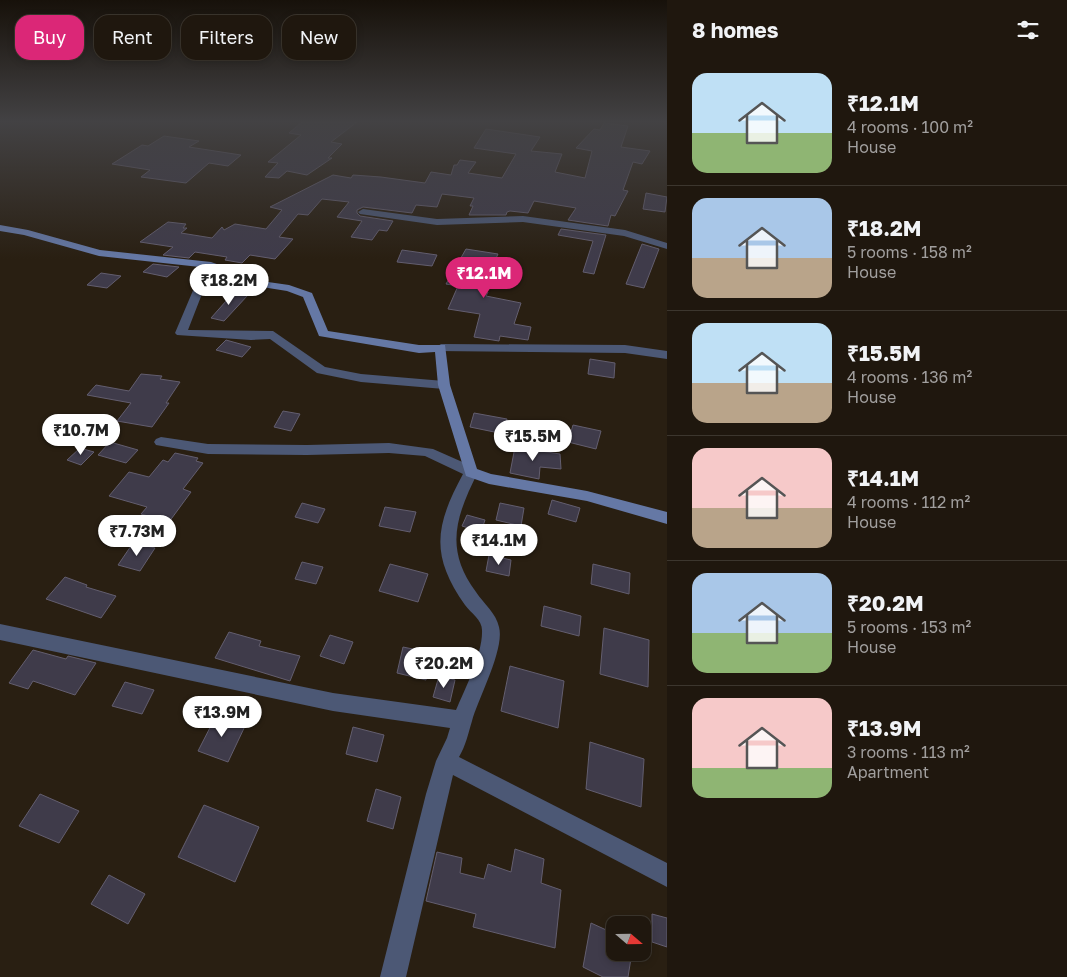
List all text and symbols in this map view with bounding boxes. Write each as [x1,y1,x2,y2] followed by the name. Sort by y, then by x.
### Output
[15,15,84,60] chip: Buy
[94,15,171,60] chip: Rent
[181,15,272,60] chip: Filters
[282,15,356,60] chip: New
[1014,16,1042,44] icon: filters
[692,17,779,43] text: 8 homes
[847,90,919,116] text: ₹12.1M
[732,93,792,153] icon: home
[847,117,973,137] text: 4 rooms · 100 m²
[847,137,896,157] text: House
[847,215,922,241] text: ₹18.2M
[732,218,792,278] icon: home
[847,242,972,262] text: 5 rooms · 158 m²
[443,256,525,299] pin: ₹12.1M
[847,262,896,282] text: House
[457,263,511,283] text: ₹12.1M
[188,264,270,306] pin: ₹18.2M
[201,270,257,290] text: ₹18.2M
[847,340,921,366] text: ₹15.5M
[732,343,792,403] icon: home
[847,367,972,387] text: 4 rooms · 136 m²
[847,387,896,407] text: House
[40,414,122,456] pin: ₹10.7M
[53,420,109,440] text: ₹10.7M
[492,420,574,462] pin: ₹15.5M
[505,426,561,446] text: ₹15.5M
[847,465,919,491] text: ₹14.1M
[732,468,792,528] icon: home
[847,492,970,512] text: 4 rooms · 112 m²
[847,512,896,532] text: House
[96,514,178,557] pin: ₹7.73M
[109,521,165,541] text: ₹7.73M
[458,524,540,566] pin: ₹14.1M
[472,530,527,550] text: ₹14.1M
[847,590,924,616] text: ₹20.2M
[732,593,792,653] icon: home
[847,617,971,637] text: 5 rooms · 153 m²
[847,637,896,657] text: House
[403,646,485,689] pin: ₹20.2M
[415,653,473,673] text: ₹20.2M
[181,696,263,738] pin: ₹13.9M
[194,702,250,722] text: ₹13.9M
[847,715,921,741] text: ₹13.9M
[732,718,792,778] icon: home
[847,742,970,762] text: 3 rooms · 113 m²
[847,762,929,782] text: Apartment
[606,916,651,961] north arrow
[606,916,651,961] map controls

